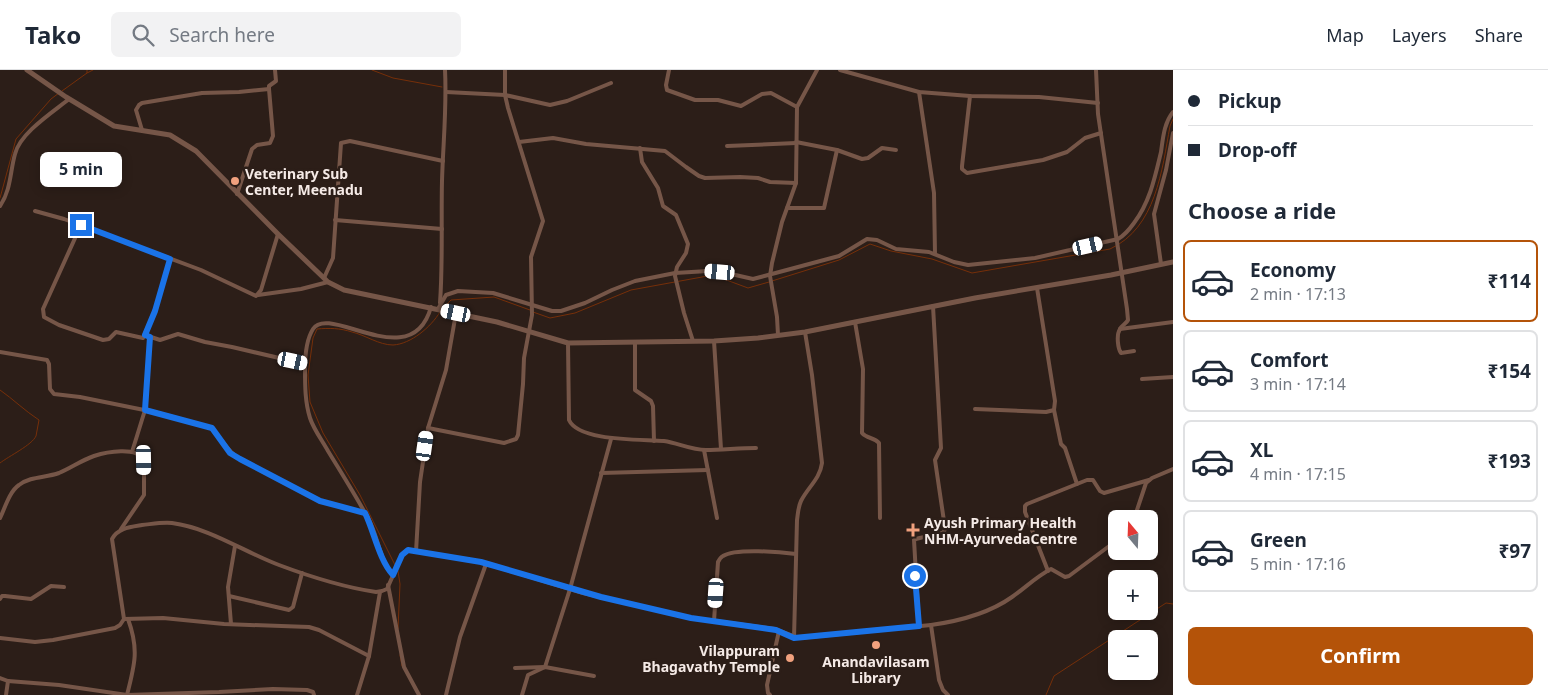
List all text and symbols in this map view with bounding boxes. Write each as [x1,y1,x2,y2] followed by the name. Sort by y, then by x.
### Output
[111,12,461,57] search box
[25,18,81,51] text: Tako
[129,21,157,49] icon: search
[169,22,275,48] text: Search here
[1326,23,1364,47] text: Map
[1392,23,1447,47] text: Layers
[1475,23,1523,47] text: Share
[1218,88,1281,114] text: Pickup
[1218,137,1297,163] text: Drop-off
[40,152,122,188] callout: 5 min
[59,158,103,180] text: 5 min
[245,164,363,199] place label: Veterinary Sub Center, Meenadu
[229,175,241,187] marker: Veterinary Sub Center, Meenadu
[1188,195,1336,225] text: Choose a ride
[70,214,92,236] route end
[1071,235,1104,257] car
[1250,257,1336,283] text: Economy
[1190,259,1235,304] icon: car
[704,263,735,281] car
[1488,268,1531,294] text: ₹114
[1250,283,1346,305] text: 2 min · 17:13
[439,303,472,323] car
[1250,347,1329,373] text: Comfort
[1190,349,1235,394] icon: car
[276,351,309,371] car
[1488,358,1531,384] text: ₹154
[1250,373,1346,395] text: 3 min · 17:14
[415,430,434,462] car
[1250,437,1273,463] text: XL
[1190,439,1235,484] icon: car
[136,445,151,475] car
[1488,448,1531,474] text: ₹193
[1250,463,1346,485] text: 4 min · 17:15
[1108,510,1158,560] north arrow
[1108,510,1158,680] map controls
[924,513,1077,548] place label: Ayush Primary Health NHM-AyurvedaCentre
[906,523,920,537] marker: Ayush Primary Health NHM-AyurvedaCentre
[1250,527,1307,553] text: Green
[1190,529,1235,574] icon: car
[1498,538,1531,564] text: ₹97
[1250,553,1346,575] text: 5 min · 17:16
[904,565,926,587] route start
[1108,570,1158,620] button: +
[707,578,724,608] car
[1188,627,1533,685] button: Confirm
[1108,630,1158,680] button: −
[870,639,882,651] marker: Anandavilasam Library
[642,641,780,676] place label: Vilappuram Bhagavathy Temple
[784,652,796,664] marker: Vilappuram Bhagavathy Temple
[822,652,930,687] place label: Anandavilasam Library

